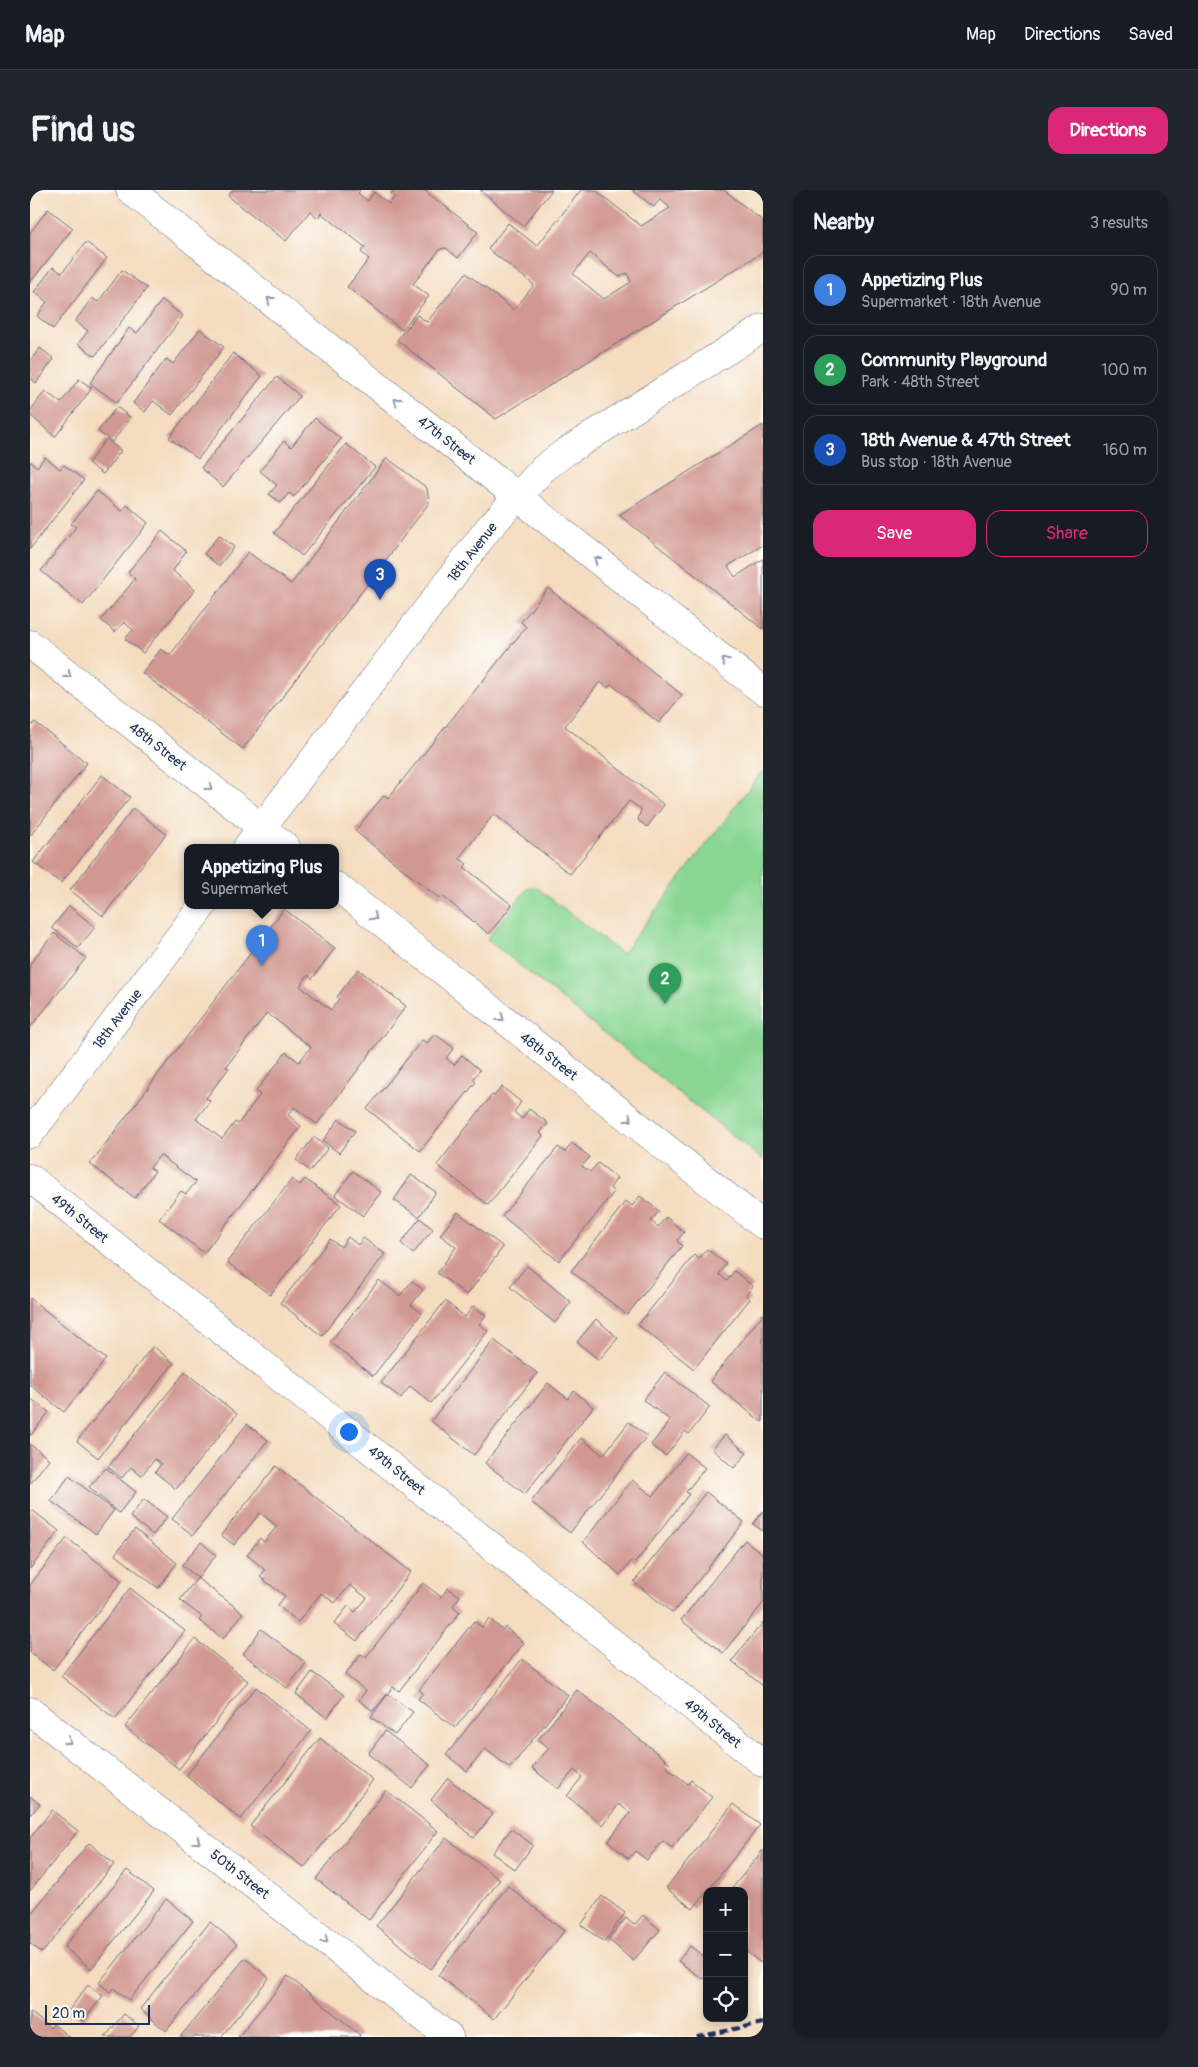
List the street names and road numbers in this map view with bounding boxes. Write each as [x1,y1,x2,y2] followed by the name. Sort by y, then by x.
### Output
[414,413,479,468] street label: 47th Street
[444,519,501,585] street label: 18th Avenue
[126,719,190,774] street label: 48th Street
[89,986,146,1053] street label: 18th Avenue
[517,1029,581,1084] street label: 48th Street
[48,1190,112,1247] street label: 49th Street
[365,1442,429,1499] street label: 49th Street
[681,1695,745,1752] street label: 49th Street
[207,1846,273,1903] street label: 50th Street

